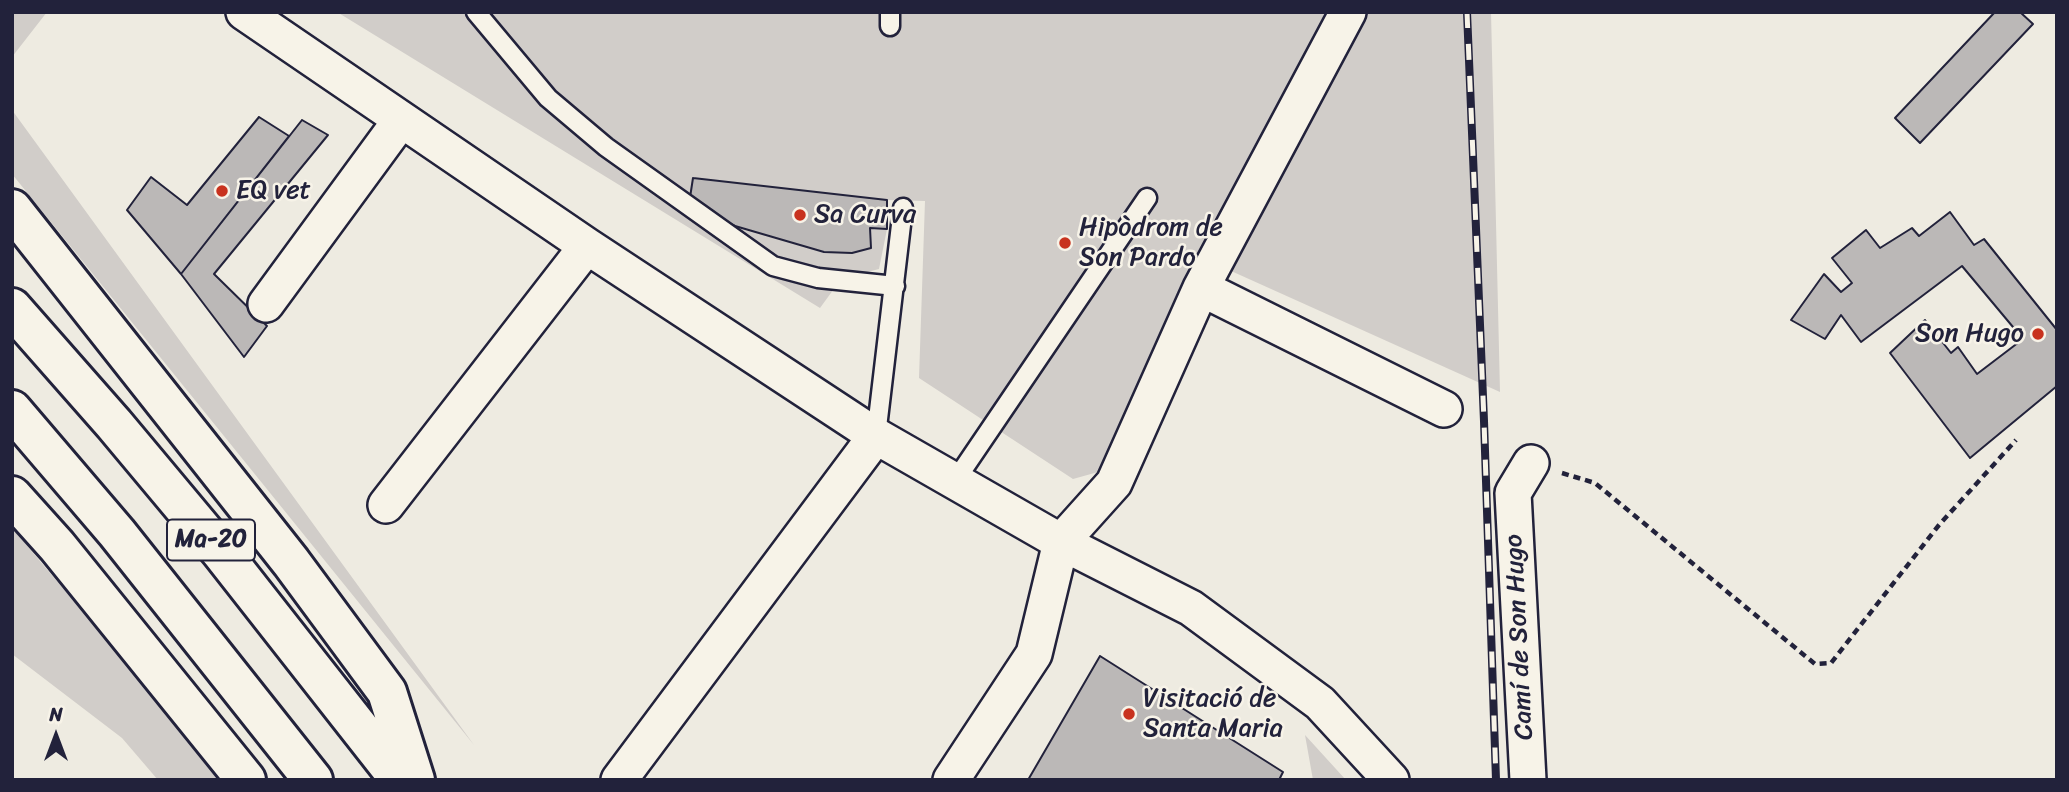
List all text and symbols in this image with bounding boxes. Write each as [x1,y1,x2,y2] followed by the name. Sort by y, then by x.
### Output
[236,175,311,207] place label: EQ vet
[214,183,230,199] marker: EQ vet
[814,199,916,231] place label: Sa Curva
[792,207,808,223] marker: Sa Curva
[1079,212,1223,274] place label: Hipòdrom de Son Pardo
[1057,235,1073,251] marker: Hipòdrom de Son Pardo
[1915,318,2024,350] place label: Son Hugo
[2030,326,2046,342] marker: Son Hugo
[167,520,255,560] road number: Ma-20
[1499,533,1541,741] street label: Camí de Son Hugo
[1143,683,1283,744] place label: Visitació de Santa Maria
[49,698,63,731] text: N
[21,701,91,771] north arrow
[1121,706,1137,722] marker: Visitació de Santa Maria

